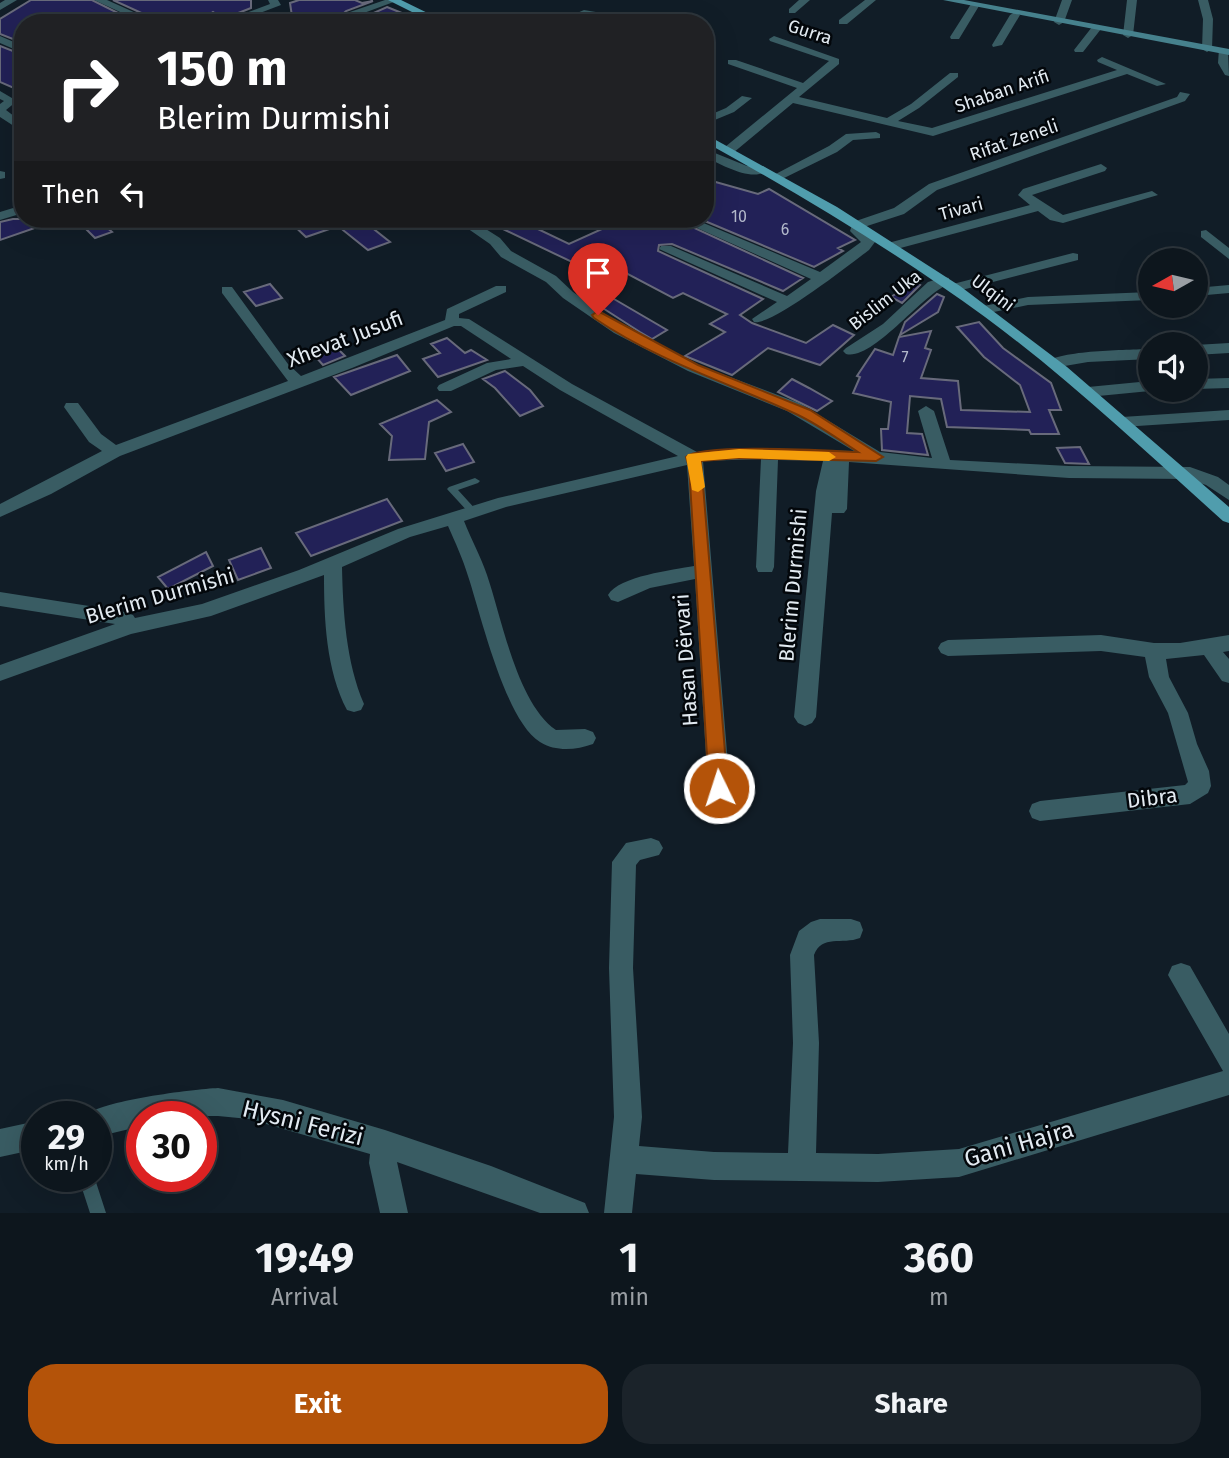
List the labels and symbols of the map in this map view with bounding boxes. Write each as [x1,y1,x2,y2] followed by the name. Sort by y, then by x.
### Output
[785,15,835,49] street label: Gurra
[952,65,1052,117] street label: Shaban Arifi
[967,115,1061,165] street label: Rifat Zeneli
[937,193,985,225] street label: Tivari
[731,207,747,226] house number: 10
[781,220,789,239] house number: 6
[568,243,628,315] pin
[1138,248,1208,318] north arrow
[844,265,926,335] street label: Bislim Uka
[967,270,1019,316] street label: Ulqini
[283,305,407,373] street label: Xhevat Jusufi
[901,348,909,367] house number: 7
[773,507,813,663] street label: Blerim Durmishi
[83,562,237,630] street label: Blerim Durmishi
[668,593,704,727] street label: Hasan Dërvari
[682,751,756,825] position arrow
[1125,782,1179,814] street label: Dibra
[240,1094,366,1152] street label: Hysni Ferizi
[126,1101,217,1192] speed limit sign: 30
[961,1115,1077,1173] street label: Gani Hajra

